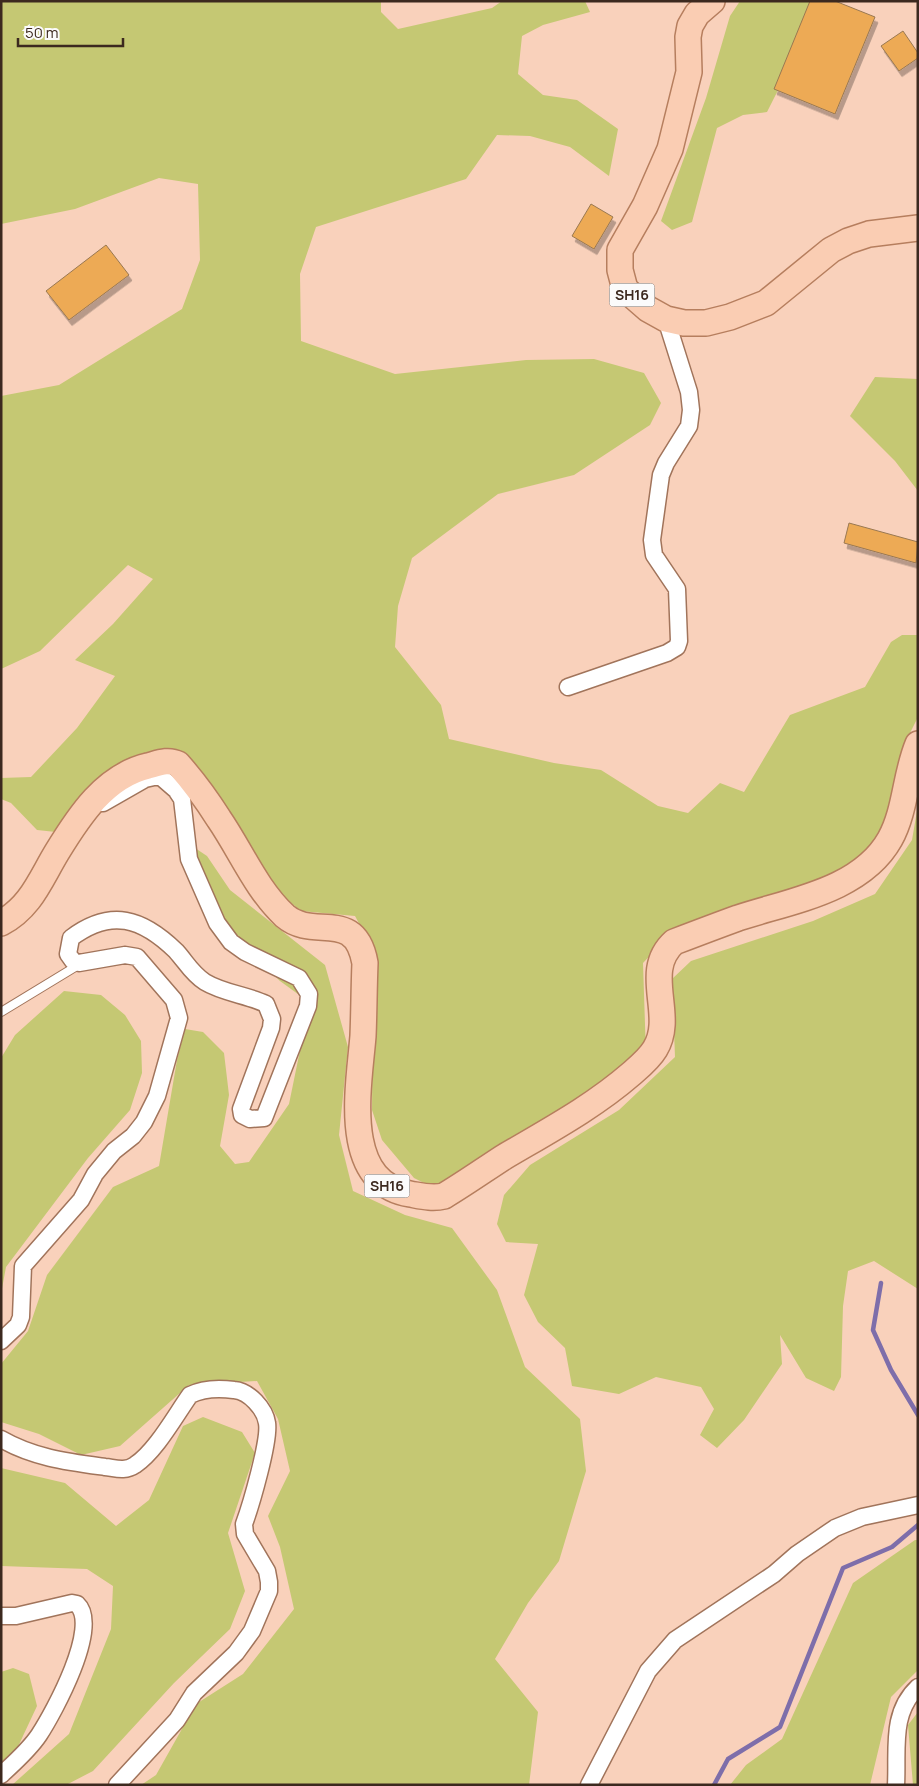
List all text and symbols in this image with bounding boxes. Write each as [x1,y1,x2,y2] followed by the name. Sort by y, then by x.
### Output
[18,15,122,47] scale bar
[25,22,59,43] text: 50 m
[610,284,654,306] road number: SH16
[364,1174,410,1198] road number: SH16

